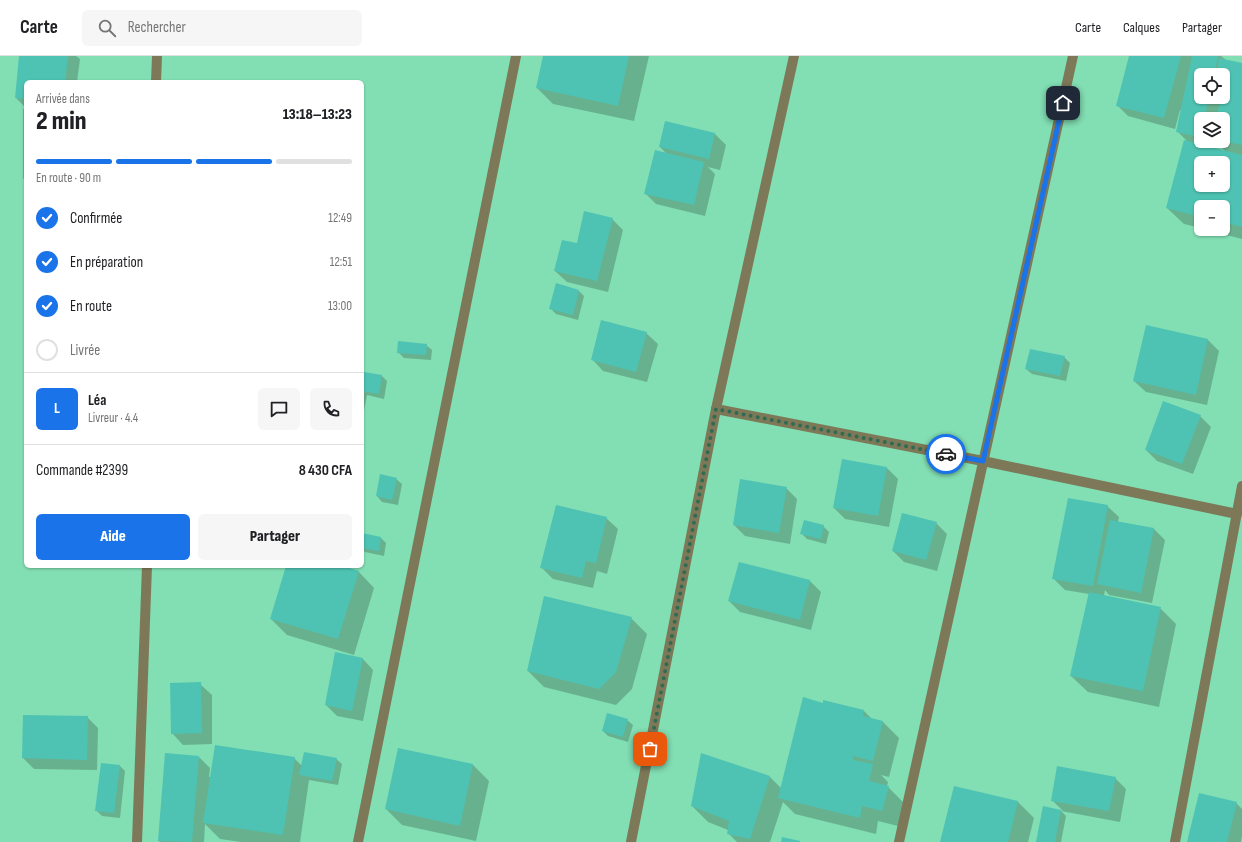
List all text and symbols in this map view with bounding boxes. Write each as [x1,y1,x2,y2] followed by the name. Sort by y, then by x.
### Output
[82,10,362,46] search box
[20,16,58,39] text: Carte
[96,17,118,39] icon: search
[128,18,186,37] text: Rechercher
[1075,19,1101,36] text: Carte
[1123,19,1160,36] text: Calques
[1182,19,1222,36] text: Partager
[1194,68,1230,236] map controls
[1194,68,1230,104] button: locate
[1046,86,1080,120] pin
[36,91,90,107] text: Arrivée dans
[1052,92,1074,114] icon: home
[283,105,352,124] text: 13:18–13:23
[36,106,86,137] text: 2 min
[1194,112,1230,148] button: layers
[1194,156,1230,192] button: +
[36,170,101,186] text: En route · 90 m
[1194,200,1230,236] button: −
[36,207,58,229] icon: check
[70,209,122,228] text: Confirmée
[328,210,352,226] text: 12:49
[36,251,58,273] icon: check
[70,253,143,272] text: En préparation
[330,254,352,270] text: 12:51
[36,295,58,317] icon: check
[70,297,112,316] text: En route
[328,298,352,314] text: 13:00
[70,341,100,360] text: Livrée
[258,388,300,430] button: chat
[310,388,352,430] button: phone
[88,391,106,410] text: Léa
[54,399,60,418] text: L
[88,410,138,426] text: Livreur · 4.4
[926,434,966,474] courier
[935,443,957,465] icon: car
[36,461,128,480] text: Commande #2399
[299,461,352,480] text: 8 430 CFA
[36,514,190,560] button: Aide
[198,514,352,560] button: Partager
[633,732,667,766] pin
[639,738,661,760] icon: bag

